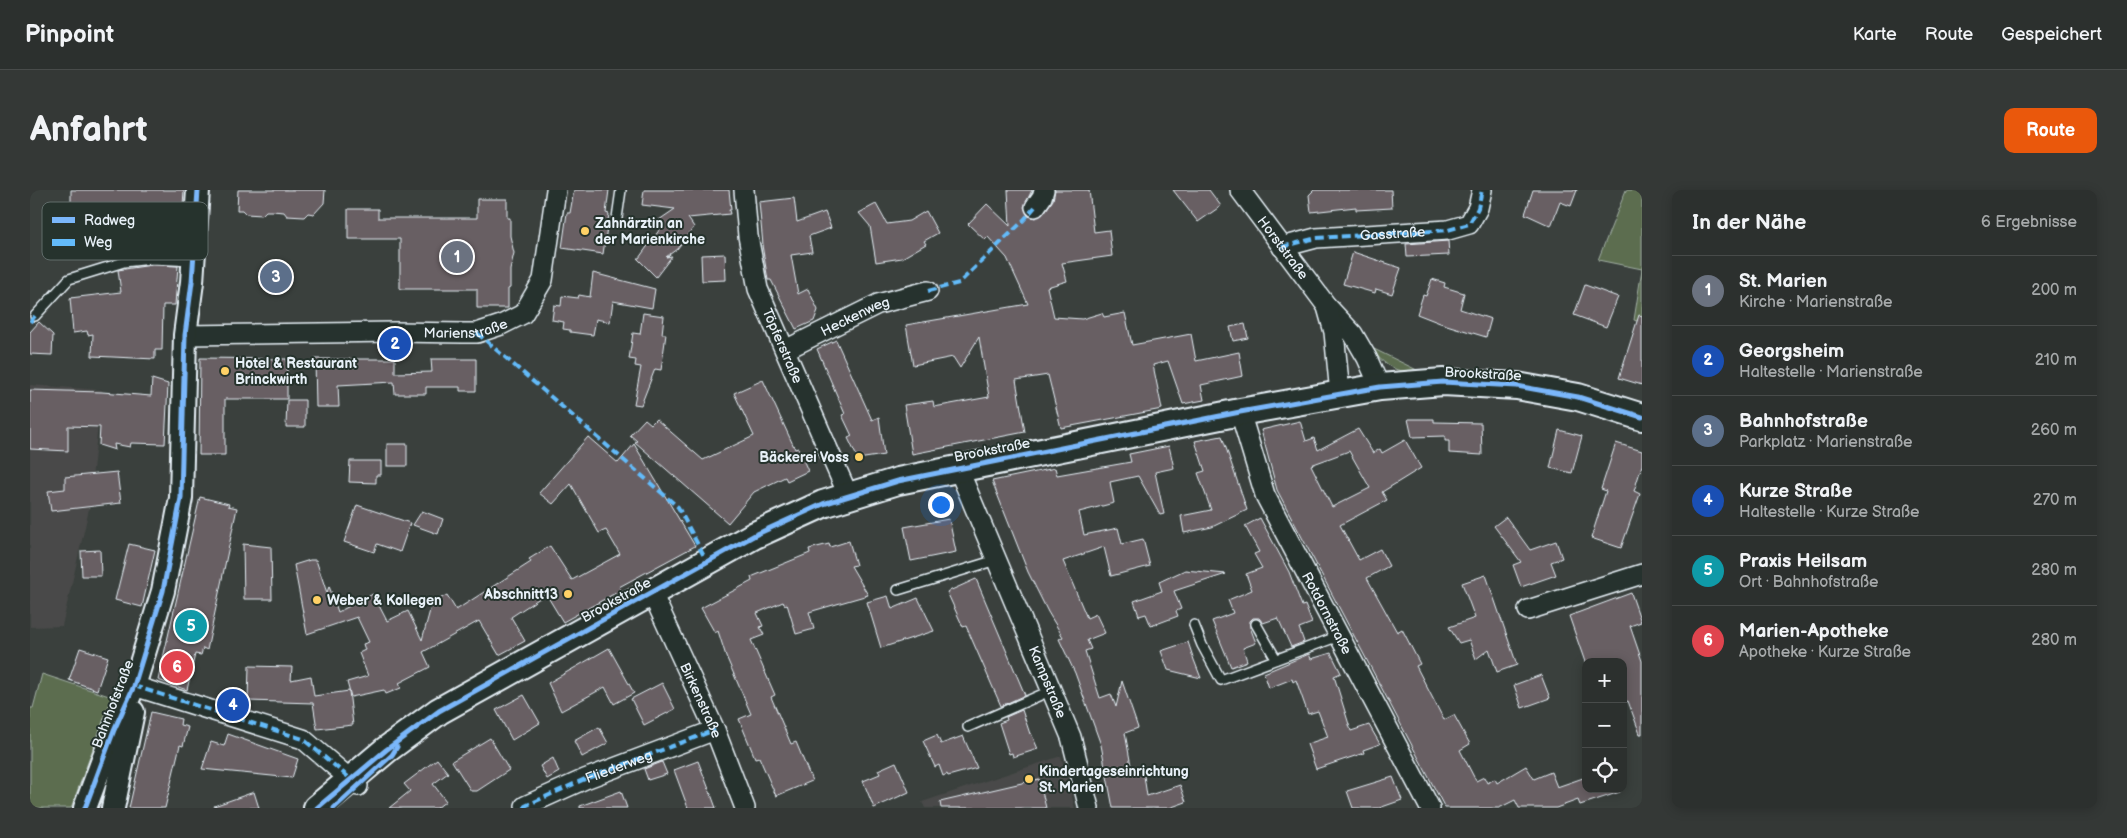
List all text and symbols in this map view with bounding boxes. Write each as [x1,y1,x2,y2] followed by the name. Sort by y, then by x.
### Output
[25,20,114,49] text: Pinpoint
[1853,24,1897,45] text: Karte
[1925,24,1973,45] text: Route
[2001,24,2102,45] text: Gespeichert
[2004,108,2097,153] button: Route
[30,109,148,152] text: Anfahrt
[42,202,208,260] legend
[1692,210,1806,235] text: In der Nähe
[84,212,135,229] text: Radweg
[1254,213,1312,283] street label: Horststraße
[1981,213,2077,232] text: 6 Ergebnisse
[595,215,705,248] place label: Zahnärztin an der Marienkirche
[1359,223,1426,244] street label: Gasstraße
[579,225,591,237] marker: Zahnärztin an der Marienkirche
[84,234,112,251] text: Weg
[441,238,473,276] pin: 1
[260,258,292,296] pin: 3
[1739,270,1827,293] text: St. Marien
[1705,281,1711,300] text: 1
[2031,281,2077,300] text: 200 m
[818,293,891,340] street label: Heckenweg
[1739,293,1892,312] text: Kirche · Marienstraße
[759,306,807,386] street label: Töpferstraße
[424,315,510,342] street label: Marienstraße
[379,325,411,363] pin: 2
[1739,340,1844,363] text: Georgsheim
[1703,351,1713,370] text: 2
[2035,351,2077,370] text: 210 m
[235,355,357,388] place label: Hotel & Restaurant Brinckwirth
[1444,363,1522,385] street label: Brookstraße
[1739,363,1923,382] text: Haltestelle · Marienstraße
[219,365,231,377] marker: Hotel & Restaurant Brinckwirth
[1739,410,1868,433] text: Bahnhofstraße
[1703,421,1713,440] text: 3
[2031,421,2077,440] text: 260 m
[1739,433,1913,452] text: Parkplatz · Marienstraße
[953,434,1031,466] street label: Brookstraße
[759,449,849,466] place label: Bäckerei Voss
[853,451,865,463] marker: Bäckerei Voss
[1739,480,1852,503] text: Kurze Straße
[1703,491,1713,510] text: 4
[2033,491,2077,510] text: 270 m
[928,492,954,518] your location
[1739,503,1919,522] text: Haltestelle · Kurze Straße
[1739,550,1867,573] text: Praxis Heilsam
[1703,561,1713,580] text: 5
[2031,561,2077,580] text: 280 m
[1299,569,1356,657] street label: Rotdornstraße
[1739,573,1879,592] text: Ort · Bahnhofstraße
[578,574,654,626] street label: Brookstraße
[483,586,558,603] place label: Abschnitt13
[562,588,574,600] marker: Abschnitt13
[327,592,442,609] place label: Weber & Kollegen
[311,594,323,606] marker: Weber & Kollegen
[175,607,207,645] pin: 5
[1739,620,1889,643] text: Marien-Apotheke
[1703,631,1713,650] text: 6
[2031,631,2077,650] text: 280 m
[1025,643,1071,721] street label: Kampstraße
[1739,643,1911,662] text: Apotheke · Kurze Straße
[161,648,193,686] pin: 6
[88,658,138,750] street label: Bahnhofstraße
[1582,658,1627,793] map controls
[1582,658,1627,703] button: +
[677,660,726,740] street label: Birkenstraße
[217,686,249,724] pin: 4
[1582,703,1627,748] button: −
[583,746,654,787] street label: Fliederweg
[1582,748,1627,793] button: locate
[1039,763,1189,796] place label: Kindertageseinrichtung St. Marien
[1023,773,1035,785] marker: Kindertageseinrichtung St. Marien

